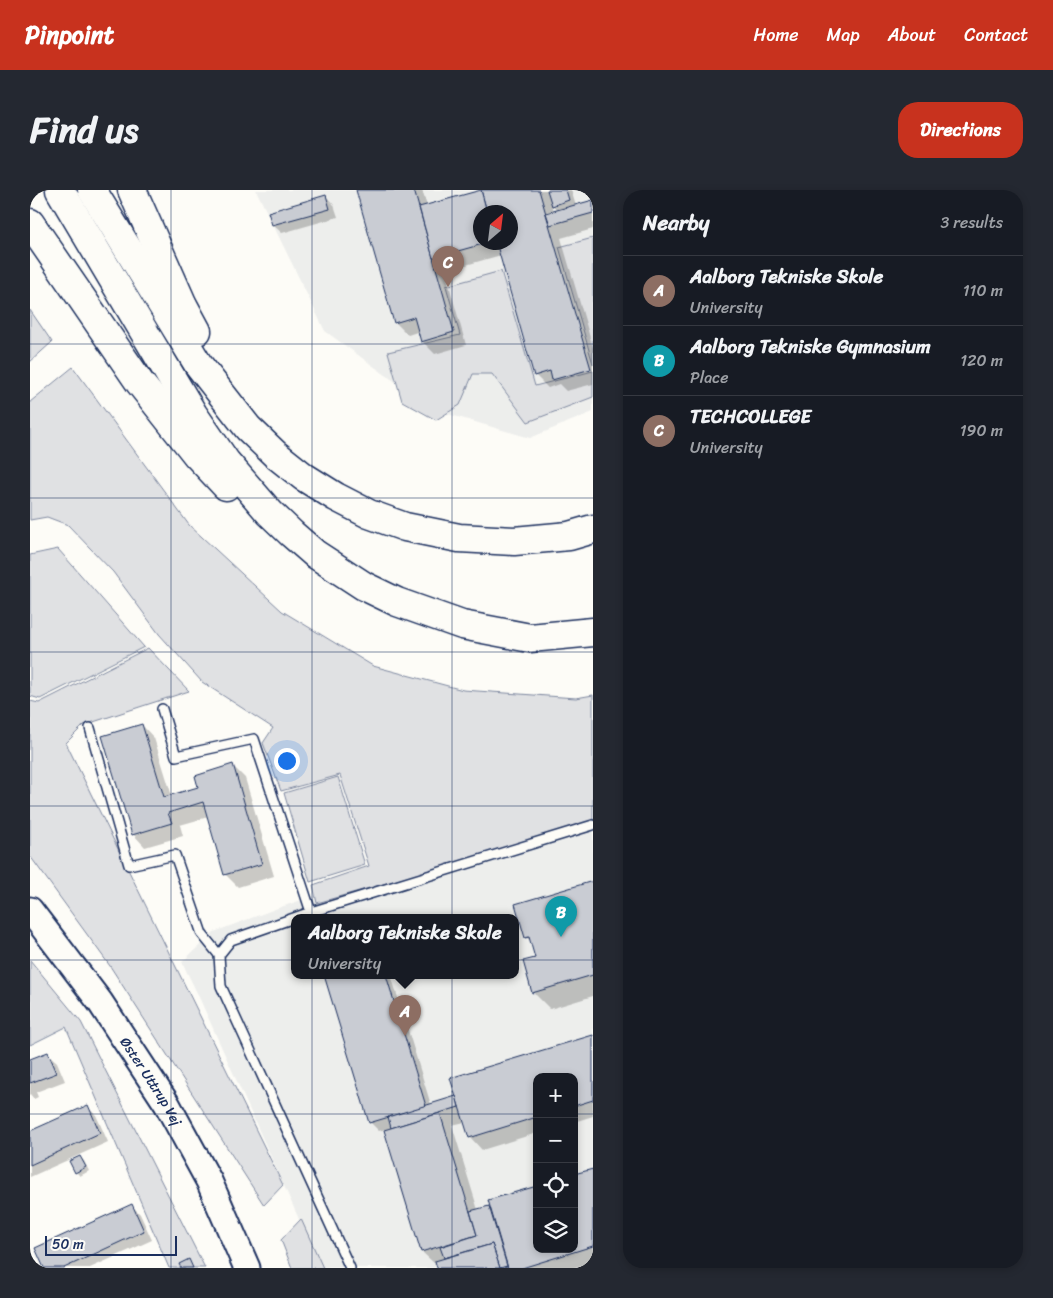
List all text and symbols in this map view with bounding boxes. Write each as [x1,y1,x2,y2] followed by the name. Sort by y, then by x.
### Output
[25,14,114,56] text: Pinpoint
[754,19,799,51] text: Home
[827,19,860,51] text: Map
[888,19,936,51] text: About
[964,19,1028,51] text: Contact
[30,99,138,161] text: Find us
[898,102,1023,158] button: Directions
[643,204,709,242] text: Nearby
[473,205,518,250] north arrow
[940,208,1003,237] text: 3 results
[432,246,464,287] pin: C
[690,260,883,293] text: Aalborg Tekniske Skole
[654,276,664,305] text: A
[963,276,1003,305] text: 110 m
[690,293,763,322] text: University
[690,330,930,363] text: Aalborg Tekniske Gymnasium
[654,346,664,375] text: B
[960,346,1003,375] text: 120 m
[690,363,729,392] text: Place
[690,400,811,433] text: TECHCOLLEGE
[654,416,664,445] text: C
[960,416,1003,445] text: 190 m
[690,433,763,462] text: University
[274,748,300,774] your location
[545,896,577,937] pin: B
[291,914,519,979] popup
[308,916,502,949] text: Aalborg Tekniske Skole
[308,949,381,978] text: University
[389,995,421,1036] pin: A
[114,1032,189,1131] street label: Øster Uttrup Vej
[533,1073,578,1253] map controls
[533,1073,578,1118] button: +
[533,1118,578,1163] button: −
[533,1163,578,1208] button: locate
[533,1208,578,1253] button: layers
[52,1232,84,1257] text: 50 m
[45,1233,178,1256] scale bar

